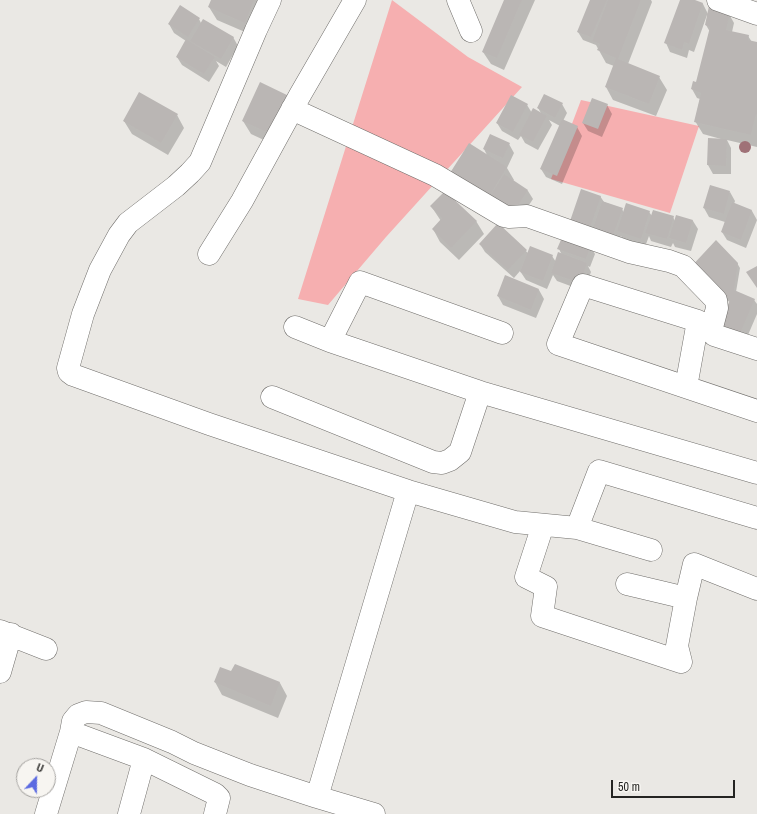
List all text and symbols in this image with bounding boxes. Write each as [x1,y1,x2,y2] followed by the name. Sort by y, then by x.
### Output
[16,758,56,798] north arrow
[34,760,46,776] text: U
[613,772,737,798] scale bar
[618,779,640,795] text: 50 m

